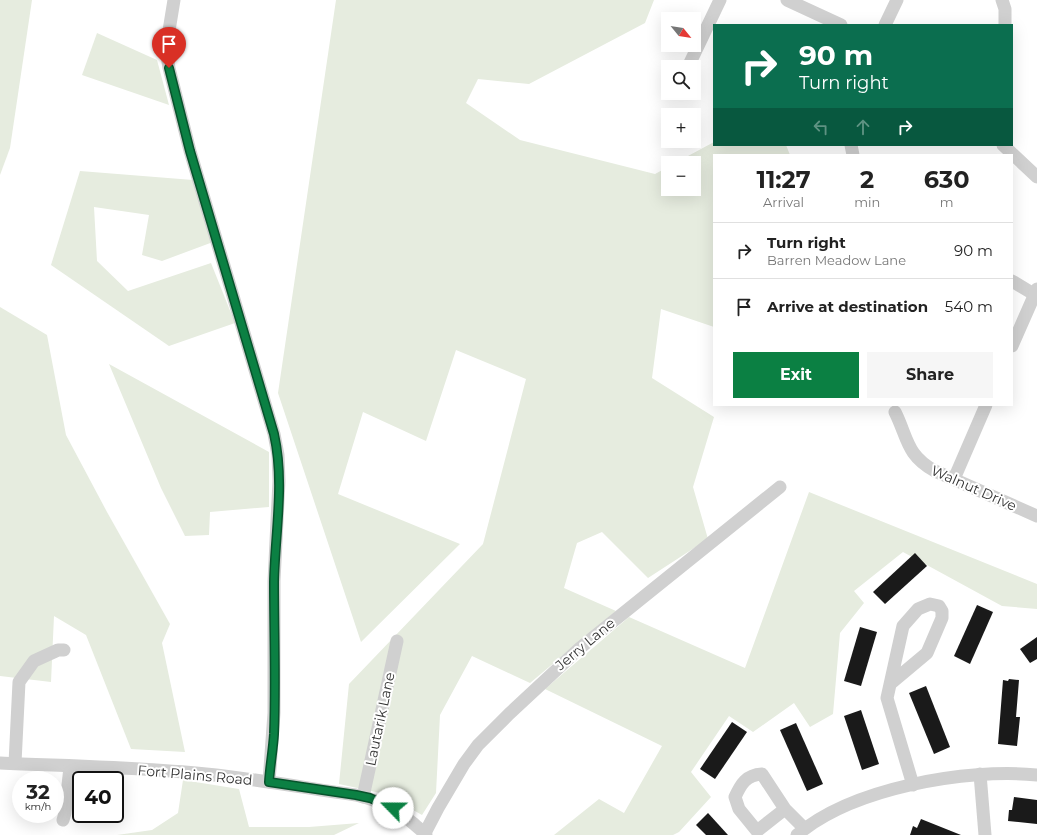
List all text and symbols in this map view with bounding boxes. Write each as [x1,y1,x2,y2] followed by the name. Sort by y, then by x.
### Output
[661,12,701,52] north arrow
[661,12,701,196] map controls
[152,27,186,68] pin
[158,33,180,55] icon: arrive
[799,38,873,72] text: 90 m
[733,40,785,92] icon: right
[661,60,701,100] button: search
[799,72,889,94] text: Turn right
[661,108,701,148] button: +
[810,116,832,138] icon: left
[852,116,874,138] icon: ahead
[894,116,916,138] icon: right
[661,156,701,196] button: −
[756,165,811,194] text: 11:27
[860,165,874,194] text: 2
[924,165,969,194] text: 630
[763,194,804,210] text: Arrival
[854,194,880,210] text: min
[940,194,953,210] text: m
[767,233,846,252] text: Turn right
[733,240,755,262] icon: right
[954,241,993,260] text: 90 m
[767,252,906,268] text: Barren Meadow Lane
[733,296,755,318] icon: arrive
[767,297,928,316] text: Arrive at destination
[945,297,993,316] text: 540 m
[733,352,859,398] button: Exit
[867,352,993,398] button: Share
[928,461,1020,515] street label: Walnut Drive
[551,614,618,675] street label: Jerry Lane
[361,671,399,767] street label: Lautarik Lane
[137,761,253,789] street label: Fort Plains Road
[72,771,124,823] speed limit sign: 40
[26,780,50,804] text: 32
[372,787,414,829] position arrow
[25,800,51,813] text: km/h

